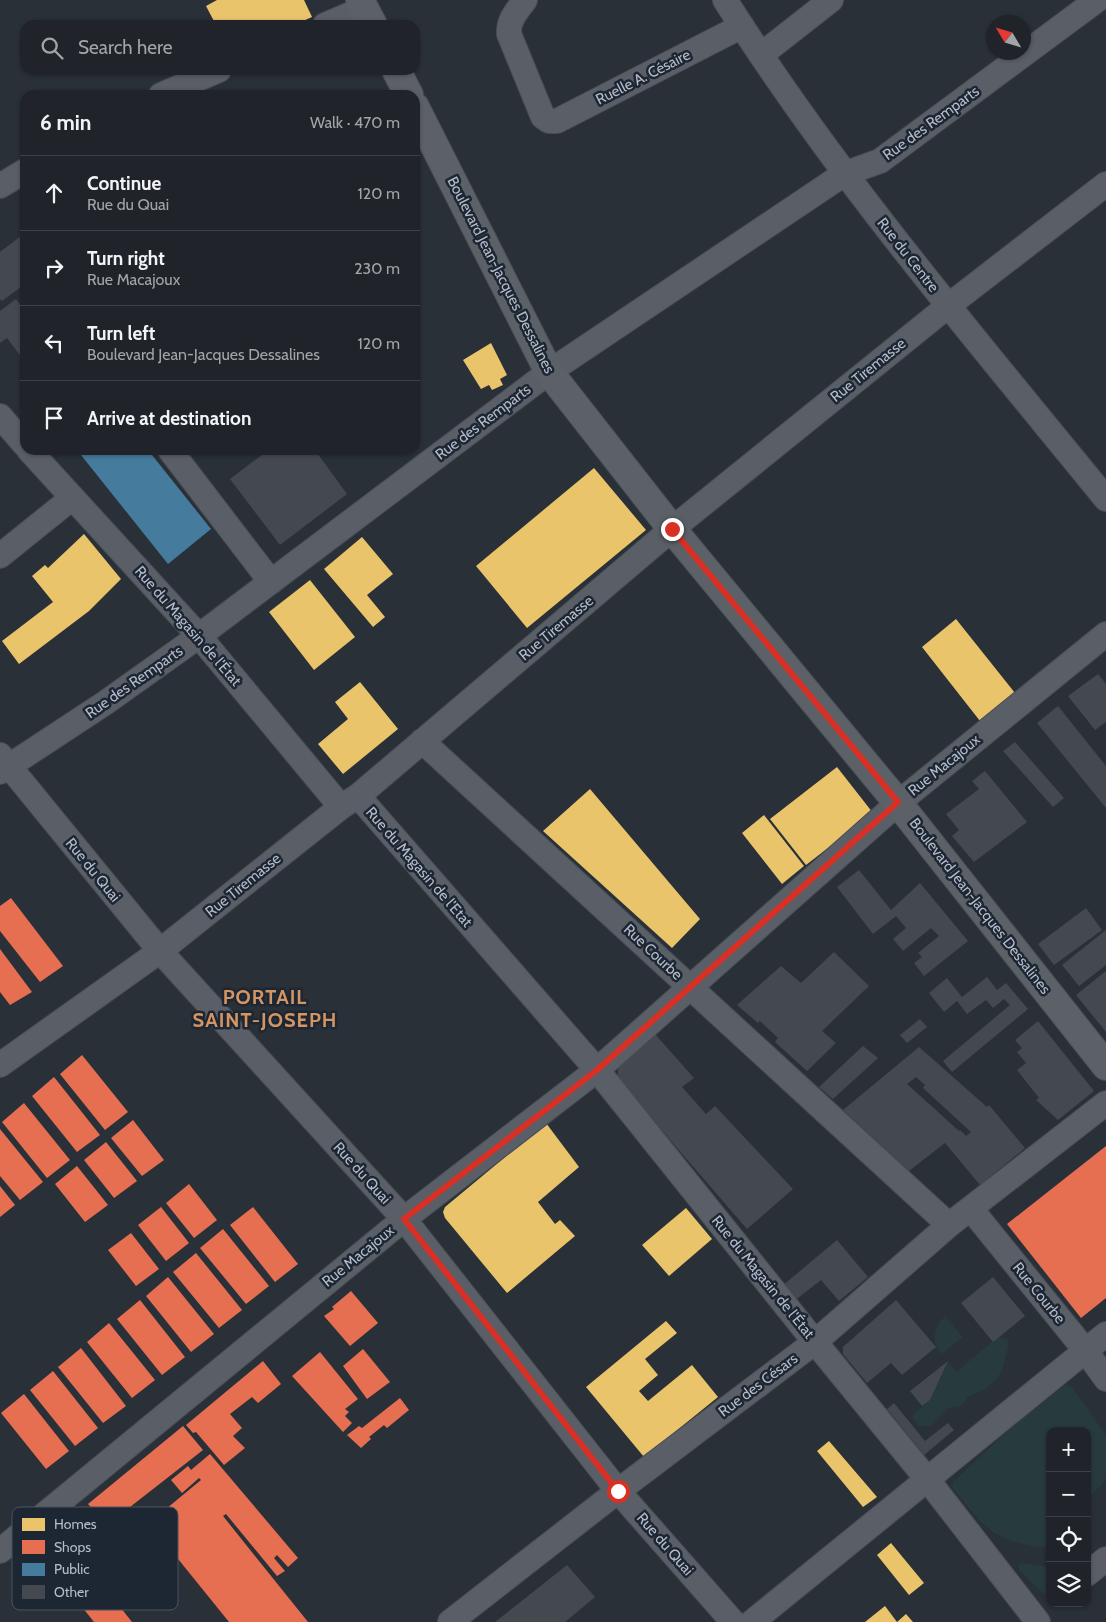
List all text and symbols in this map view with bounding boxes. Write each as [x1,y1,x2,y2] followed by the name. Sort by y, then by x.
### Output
[986,15,1031,60] north arrow
[20,20,420,75] search box
[38,34,66,62] icon: search
[78,36,172,59] text: Search here
[593,45,694,109] street label: Ruelle A. Césaire
[879,82,983,164] street label: Rue des Remparts
[40,110,91,135] text: 6 min
[310,113,400,132] text: Walk · 470 m
[87,172,161,195] text: Continue
[443,174,559,376] street label: Boulevard Jean-Jacques Dessalines
[40,179,68,207] icon: ahead
[358,184,400,203] text: 120 m
[87,195,169,214] text: Rue du Quai
[873,214,943,296] street label: Rue du Centre
[87,247,165,270] text: Turn right
[40,254,68,282] icon: right
[354,259,400,278] text: 230 m
[87,270,180,289] text: Rue Macajoux
[87,322,155,345] text: Turn left
[40,329,68,357] icon: left
[358,334,400,353] text: 120 m
[827,334,909,406] street label: Rue Tiremasse
[87,345,320,364] text: Boulevard Jean-Jacques Dessalines
[432,380,534,464] street label: Rue des Remparts
[40,404,68,432] icon: arrive
[87,407,251,430] text: Arrive at destination
[661,518,684,541] route end
[131,562,246,690] street label: Rue du Magasin de l'État
[515,591,597,664] street label: Rue Tiremasse
[82,642,186,722] street label: Rue des Remparts
[904,730,984,800] street label: Rue Macajoux
[362,803,476,931] street label: Rue du Magasin de l'Etat
[906,814,1054,998] street label: Boulevard Jean-Jacques Dessalines
[62,834,124,906] street label: Rue du Quai
[202,849,284,921] street label: Rue Tiremasse
[620,920,686,984] street label: Rue Courbe
[193,985,337,1032] district label: PORTAIL SAINT-JOSEPH
[330,1138,394,1208] street label: Rue du Quai
[708,1211,819,1342] street label: Rue du Magasin de l'État
[318,1221,398,1291] street label: Rue Macajoux
[1009,1259,1069,1328] street label: Rue Courbe
[715,1349,801,1421] street label: Rue des Césars
[1046,1427,1091,1607] map controls
[1046,1427,1091,1472] button: +
[1046,1472,1091,1517] button: −
[607,1480,630,1503] route start
[12,1507,178,1610] legend
[633,1509,697,1579] street label: Rue du Quai
[54,1515,97,1533] text: Homes
[1046,1517,1091,1562] button: locate
[54,1538,91,1556] text: Shops
[54,1560,90,1578] text: Public
[1046,1562,1091,1607] button: layers
[54,1583,89,1601] text: Other

